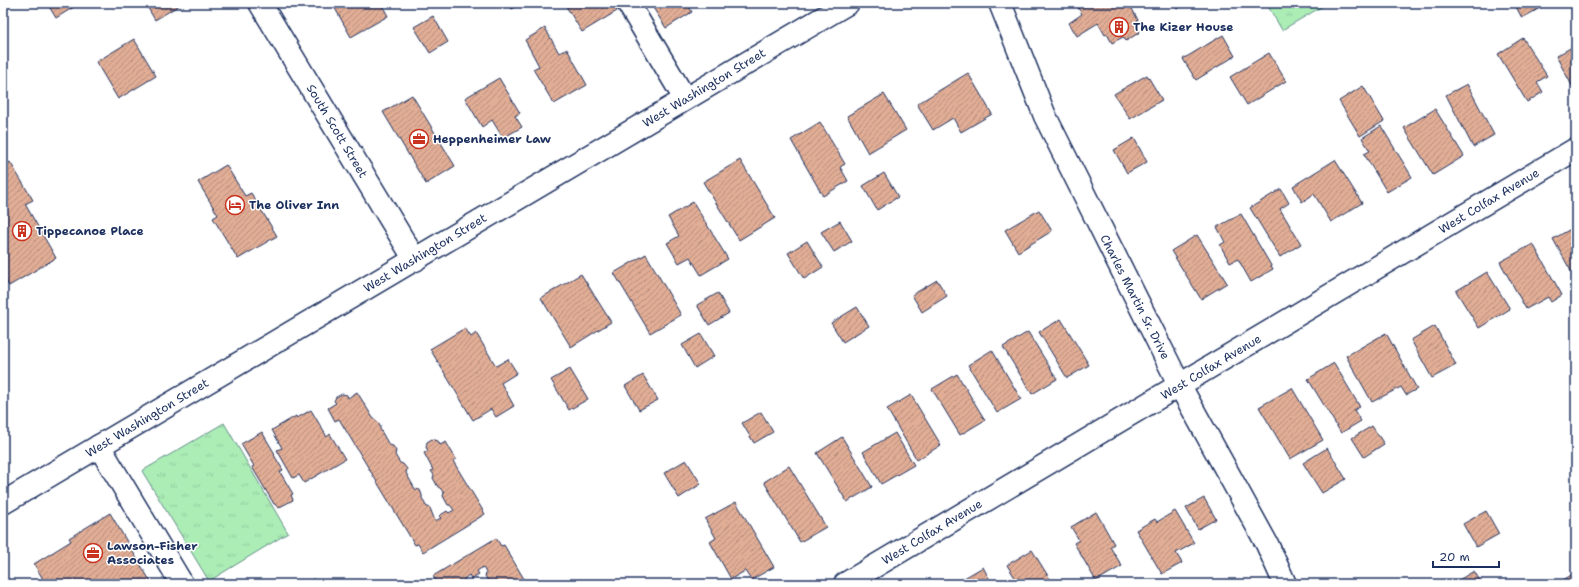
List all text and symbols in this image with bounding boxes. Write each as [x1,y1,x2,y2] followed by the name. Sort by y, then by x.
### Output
[1108,16,1130,38] building icon: The Kizer House
[1133,19,1234,35] place label: The Kizer House
[640,45,768,131] street label: West Washington Street
[303,81,371,181] street label: South Scott Street
[408,128,430,150] office icon: Heppenheimer Law
[433,131,551,147] place label: Heppenheimer Law
[1436,165,1542,237] street label: West Colfax Avenue
[224,194,246,216] hotel icon: The Oliver Inn
[249,197,339,213] place label: The Oliver Inn
[361,210,489,296] street label: West Washington Street
[11,220,33,242] building icon: Tippecanoe Place
[36,223,144,239] place label: Tippecanoe Place
[1097,232,1174,362] street label: Charles Martin Sr. Drive
[1158,331,1264,403] street label: West Colfax Avenue
[83,375,211,461] street label: West Washington Street
[879,496,985,568] street label: West Colfax Avenue
[107,538,198,568] place label: Lawson-Fisher Associates
[82,542,104,564] office icon: Lawson-Fisher Associates
[1433,543,1499,569] scale bar
[1439,549,1470,565] text: 20 m

